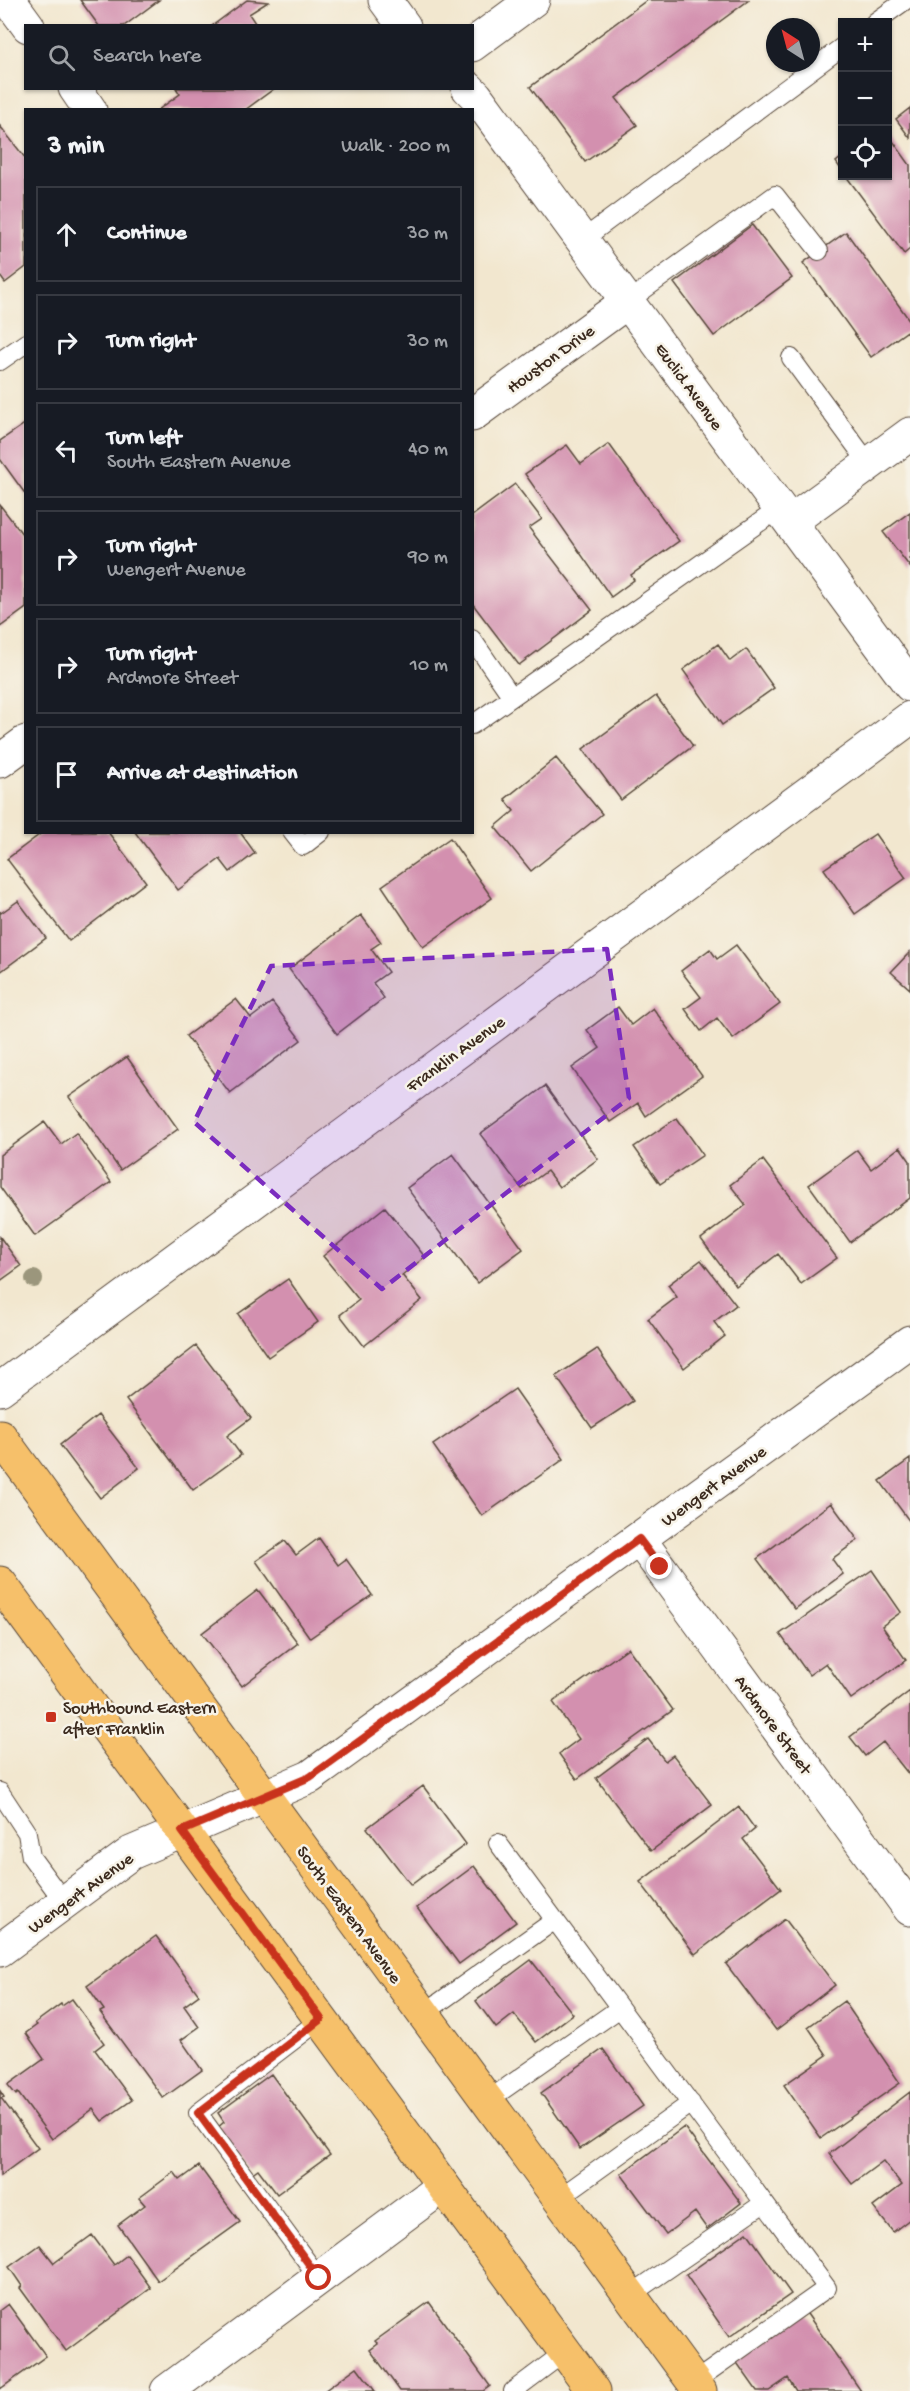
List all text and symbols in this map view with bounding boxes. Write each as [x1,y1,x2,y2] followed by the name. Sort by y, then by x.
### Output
[766,18,820,72] north arrow
[838,18,892,180] map controls
[838,18,892,72] button: +
[24,24,474,90] search box
[45,41,78,74] icon: search
[93,44,201,70] text: Search here
[838,72,892,126] button: −
[838,126,892,180] button: locate
[48,132,104,163] text: 3 min
[341,136,450,159] text: Walk · 200 m
[50,218,83,251] icon: ahead
[107,221,187,247] text: Continue
[407,223,448,246] text: 30 m
[503,321,600,399] street label: Houston Drive
[50,326,83,359] icon: right
[107,329,195,355] text: Turn right
[407,331,448,354] text: 30 m
[649,340,727,436] street label: Euclid Avenue
[107,426,181,452] text: Turn left
[50,434,83,467] icon: left
[408,439,448,462] text: 40 m
[107,452,291,475] text: South Eastern Avenue
[107,534,195,560] text: Turn right
[50,542,83,575] icon: right
[408,547,448,570] text: 90 m
[107,560,246,583] text: Wengert Avenue
[107,642,195,668] text: Turn right
[50,650,83,683] icon: right
[410,655,448,678] text: 10 m
[107,668,238,691] text: Ardmore Street
[50,758,83,791] icon: arrive
[107,761,297,787] text: Arrive at destination
[402,1012,511,1098] street label: Franklin Avenue
[658,1441,772,1532] street label: Wengert Avenue
[646,1553,672,1579] route end
[729,1672,816,1781] street label: Ardmore Street
[63,1699,217,1741] place label: Southbound Eastern after Franklin
[44,1710,58,1724] marker: Southbound Eastern after Franklin
[291,1842,405,1989] street label: South Eastern Avenue
[25,1848,139,1939] street label: Wengert Avenue
[305,2264,331,2290] route start

